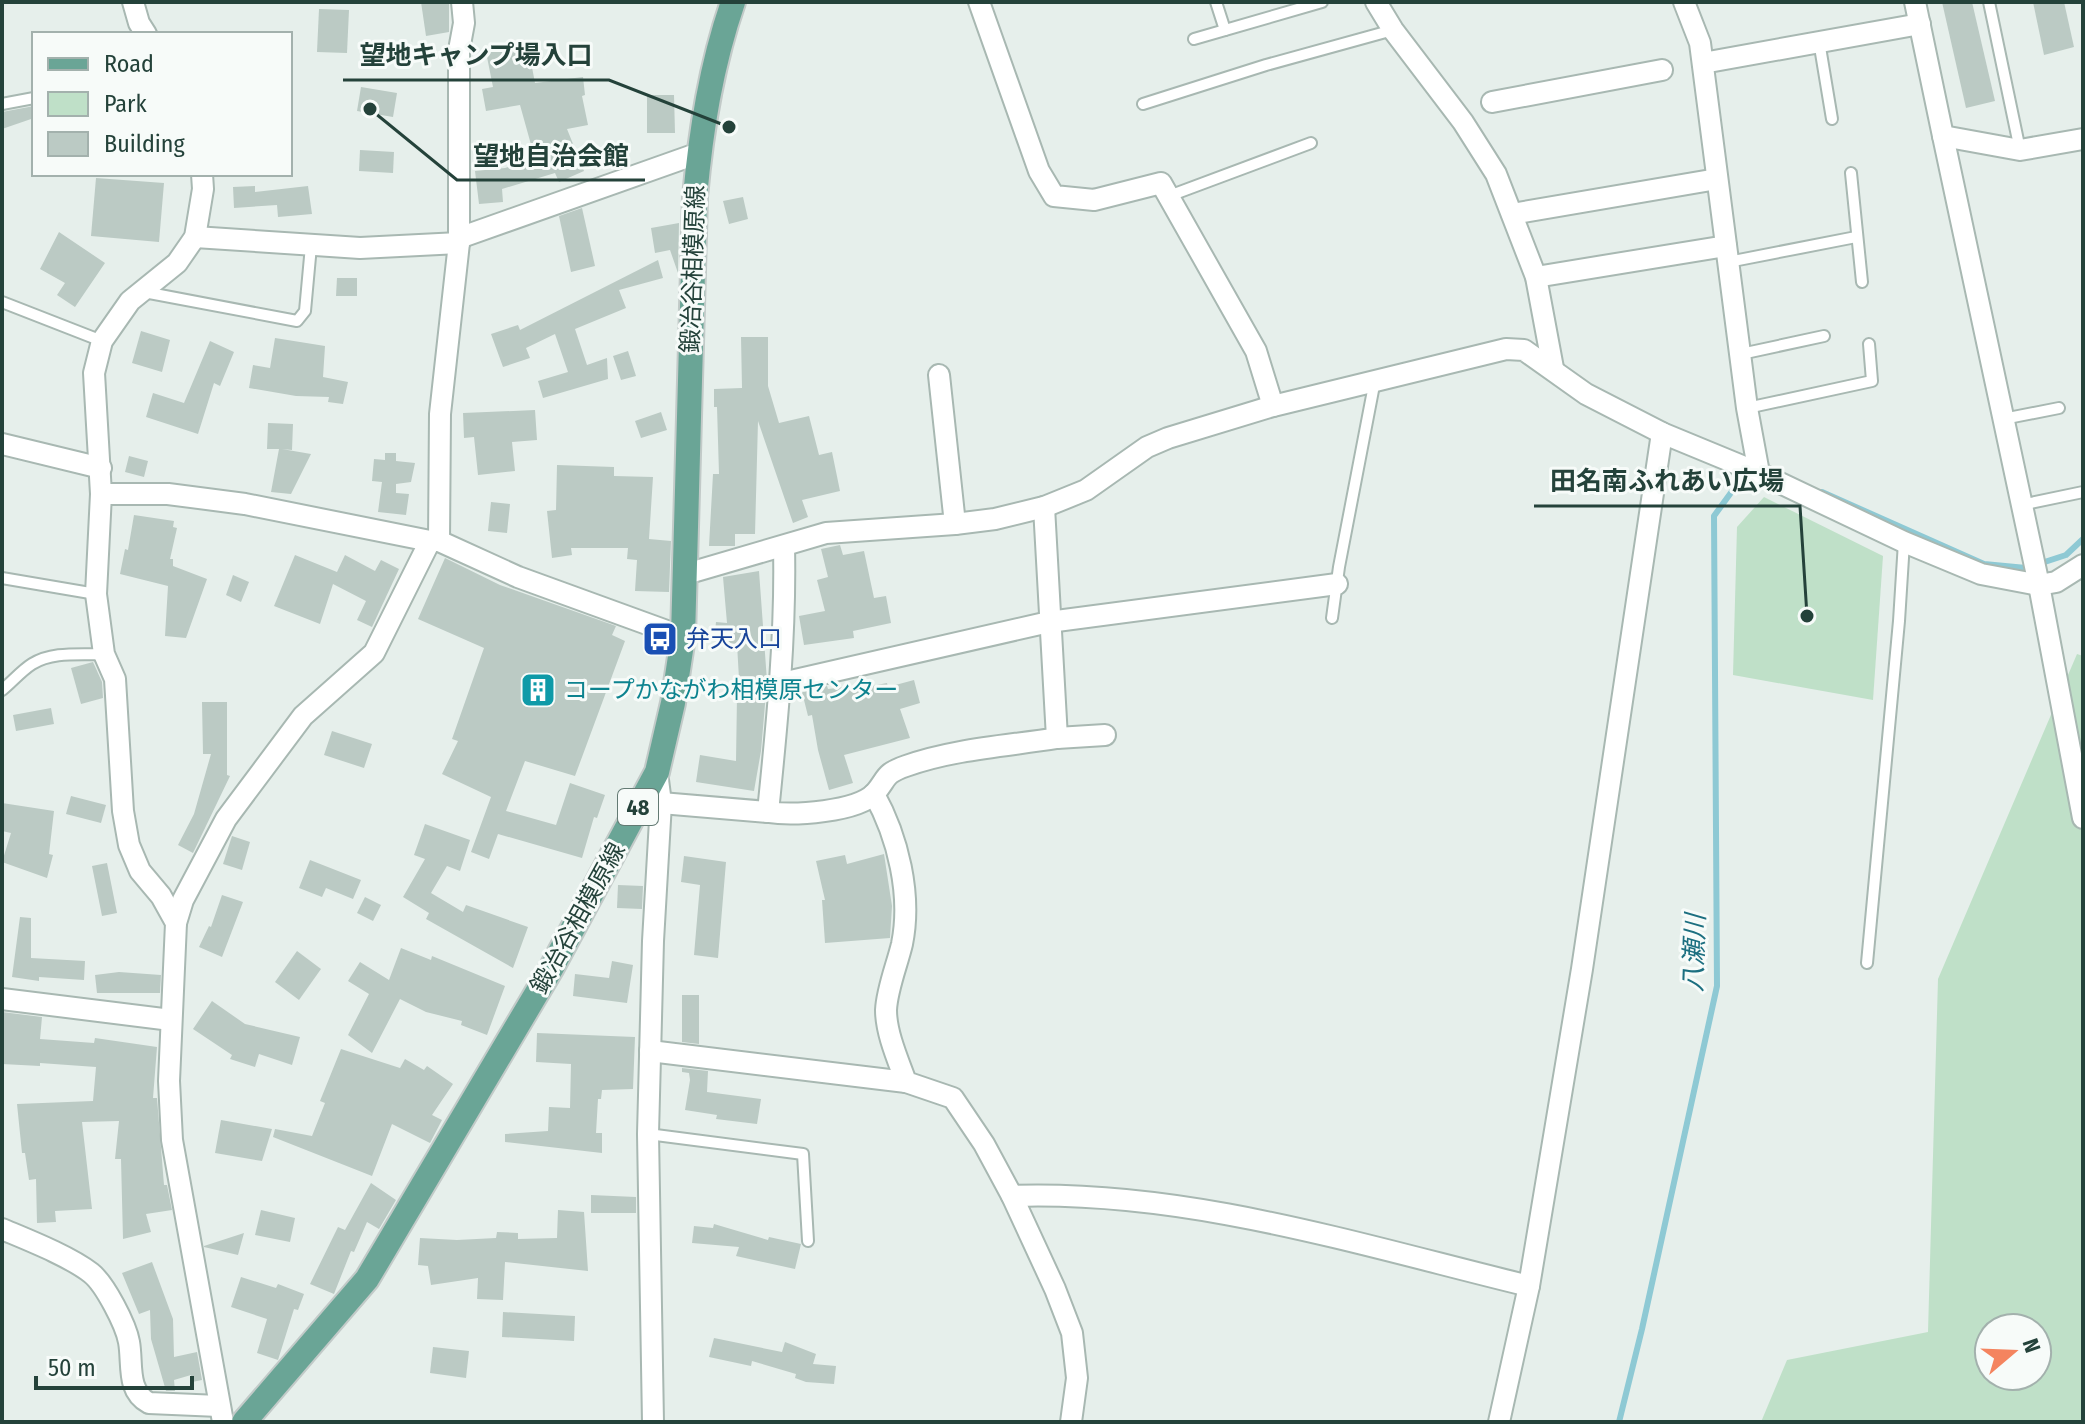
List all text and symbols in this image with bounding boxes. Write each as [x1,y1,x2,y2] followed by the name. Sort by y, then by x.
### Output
[343,30,609,80] callout: 望地キャンプ場入口
[32,32,292,176] legend
[359,40,593,71] text: 望地キャンプ場入口
[104,50,154,78] text: Road
[104,90,147,118] text: Park
[104,130,186,158] text: Building
[457,130,645,180] callout: 望地自治会館
[473,141,629,172] text: 望地自治会館
[676,185,710,353] street label: 鍛冶谷相模原線
[1534,456,1800,506] callout: 田名南ふれあい広場
[1550,466,1784,497] text: 田名南ふれあい広場
[641,620,679,658] bus stop icon: 弁天入口
[686,625,782,653] place label: 弁天入口
[519,671,557,709] building icon: コープかながわ相模原センター
[564,676,899,704] place label: コープかながわ相模原センター
[618,789,658,825] road number: 48
[525,838,631,998] street label: 鍛冶谷相模原線
[1678,911,1711,993] water label: 八瀬川
[1973,1312,2053,1392] north arrow
[2017,1335,2046,1356] text: N
[36,1340,192,1390] scale bar
[48,1354,96,1382] text: 50 m

